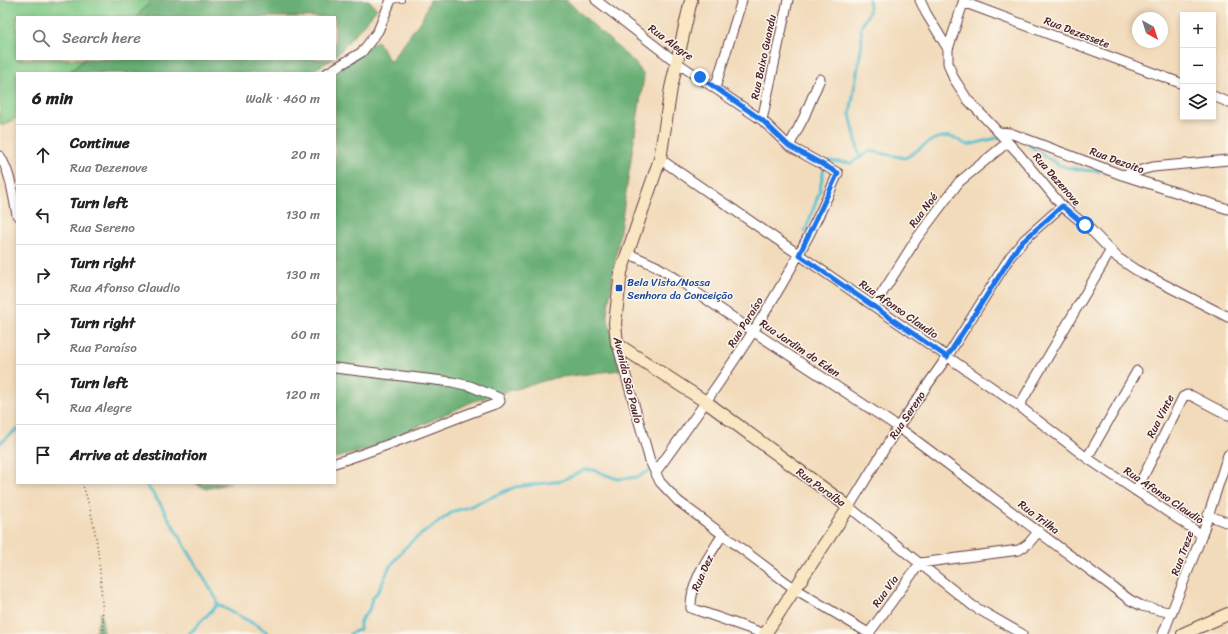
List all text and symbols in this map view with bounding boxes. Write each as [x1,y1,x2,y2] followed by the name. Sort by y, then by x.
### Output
[1041,11,1113,54] street label: Rua Dezessete
[1132,12,1168,48] north arrow
[1180,12,1216,120] map controls
[1180,12,1216,48] button: +
[745,13,782,101] street label: Rua Baixo Guandu
[16,16,336,60] search box
[644,19,698,66] street label: Rua Alegre
[62,25,141,51] text: Search here
[30,27,52,49] icon: search
[1180,48,1216,84] button: −
[691,68,709,86] route end
[32,83,73,113] text: 6 min
[1180,84,1216,120] button: layers
[246,87,320,110] text: Walk · 460 m
[70,130,130,156] text: Continue
[1087,142,1147,179] street label: Rua Dezoito
[291,143,320,166] text: 20 m
[32,144,54,166] icon: ahead
[1028,148,1086,211] street label: Rua Dezenove
[70,156,148,179] text: Rua Dezenove
[904,188,943,232] street label: Rua Noé
[70,190,128,216] text: Turn left
[286,203,320,226] text: 130 m
[32,204,54,226] icon: left
[70,216,135,239] text: Rua Sereno
[1076,216,1094,234] route start
[70,250,135,276] text: Turn right
[286,263,320,286] text: 130 m
[32,264,54,286] icon: right
[627,273,733,305] place label: Bela Vista/Nossa Senhora da Conceição
[855,275,943,344] street label: Rua Afonso Claudio
[70,276,180,299] text: Rua Afonso Claudio
[614,283,624,293] marker: Bela Vista/Nossa Senhora da Conceição
[722,293,769,351] street label: Rua Paraíso
[70,310,135,336] text: Turn right
[756,314,844,383] street label: Rua Jardim do Eden
[291,323,320,346] text: 60 m
[32,324,54,346] icon: right
[607,334,648,426] street label: Avenida São Paulo
[70,336,137,359] text: Rua Paraíso
[70,370,128,396] text: Turn left
[285,383,320,406] text: 120 m
[32,384,54,406] icon: left
[884,387,931,443] street label: Rua Sereno
[1141,391,1180,441] street label: Rua Vinte
[70,396,132,419] text: Rua Alegre
[70,442,207,468] text: Arrive at destination
[32,444,54,466] icon: arrive
[1120,461,1208,530] street label: Rua Afonso Claudio
[792,463,850,512] street label: Rua Paraíba
[1014,495,1064,540] street label: Rua Trilha
[1166,528,1199,578] street label: Rua Treze
[686,551,719,594] street label: Rua Dez
[867,571,904,611] street label: Rua Via

